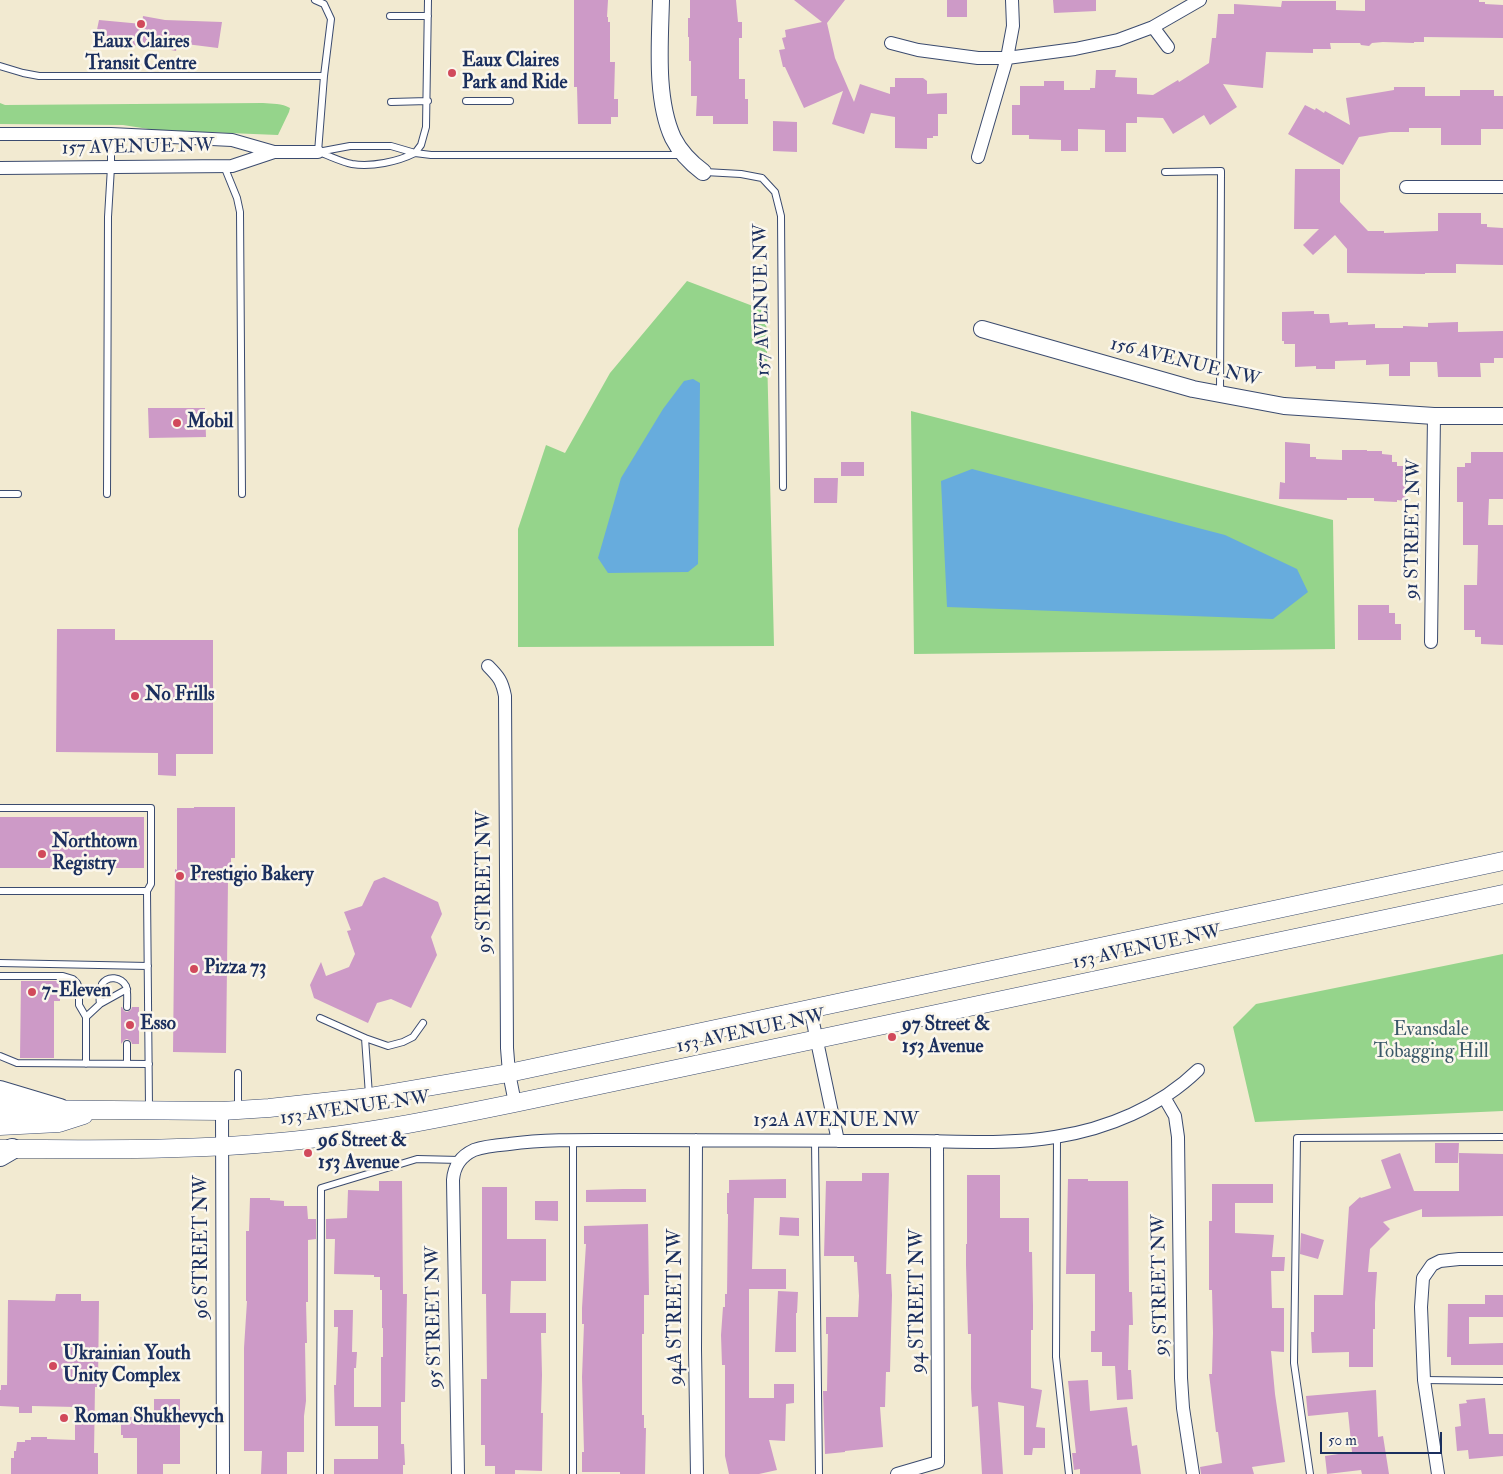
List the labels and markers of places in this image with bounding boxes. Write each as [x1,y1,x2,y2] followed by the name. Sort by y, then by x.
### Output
[135,18,147,30] marker: Eaux Claires Transit Centre
[85,32,197,76] place label: Eaux Claires Transit Centre
[462,51,567,95] place label: Eaux Claires Park and Ride
[446,67,458,79] marker: Eaux Claires Park and Ride
[187,412,233,434] place label: Mobil
[171,417,183,429] marker: Mobil
[145,685,215,707] place label: No Frills
[129,690,141,702] marker: No Frills
[52,832,137,876] place label: Northtown Registry
[36,848,48,860] marker: Northtown Registry
[190,865,314,887] place label: Prestigio Bakery
[174,870,186,882] marker: Prestigio Bakery
[204,958,266,980] place label: Pizza 73
[188,963,200,975] marker: Pizza 73
[42,981,111,1003] place label: 7-Eleven
[26,986,38,998] marker: 7-Eleven
[140,1014,176,1036] place label: Esso
[902,1015,990,1059] place label: 97 Street & 153 Avenue
[124,1019,136,1031] marker: Esso
[886,1031,898,1043] marker: 97 Street & 153 Avenue
[318,1131,407,1175] place label: 96 Street & 153 Avenue
[302,1147,314,1159] marker: 96 Street & 153 Avenue
[63,1344,191,1388] place label: Ukrainian Youth Unity Complex
[47,1360,59,1372] marker: Ukrainian Youth Unity Complex
[74,1407,224,1429] place label: Roman Shukhevych
[58,1412,70,1424] marker: Roman Shukhevych

